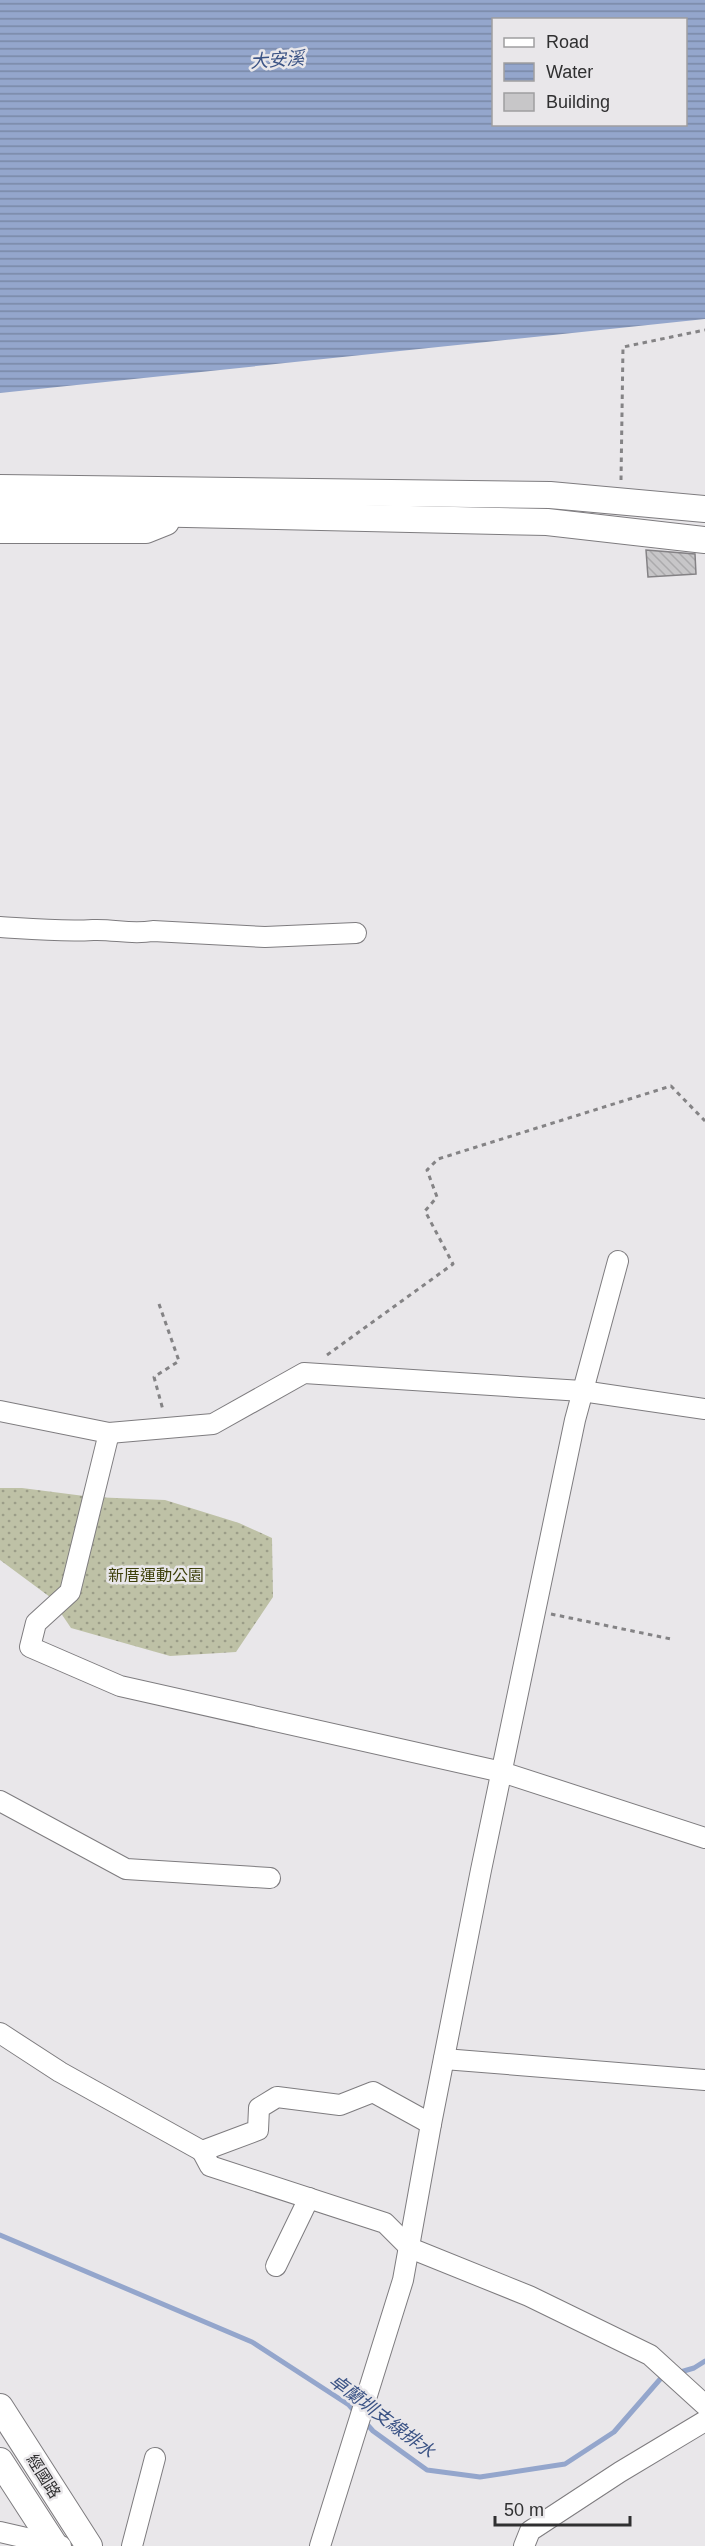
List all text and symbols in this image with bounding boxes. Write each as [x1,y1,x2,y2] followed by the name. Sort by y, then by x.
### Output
[492,18,687,126] legend
[546,32,589,52] text: Road
[249,48,308,72] water label: 大安溪
[546,62,593,82] text: Water
[546,92,610,112] text: Building
[108,1567,204,1584] park label: 新厝運動公園
[326,2370,439,2463] water label: 卓蘭圳支線排水
[24,2451,64,2501] street label: 經國路
[495,2489,630,2527] scale bar
[504,2500,544,2520] text: 50 m

